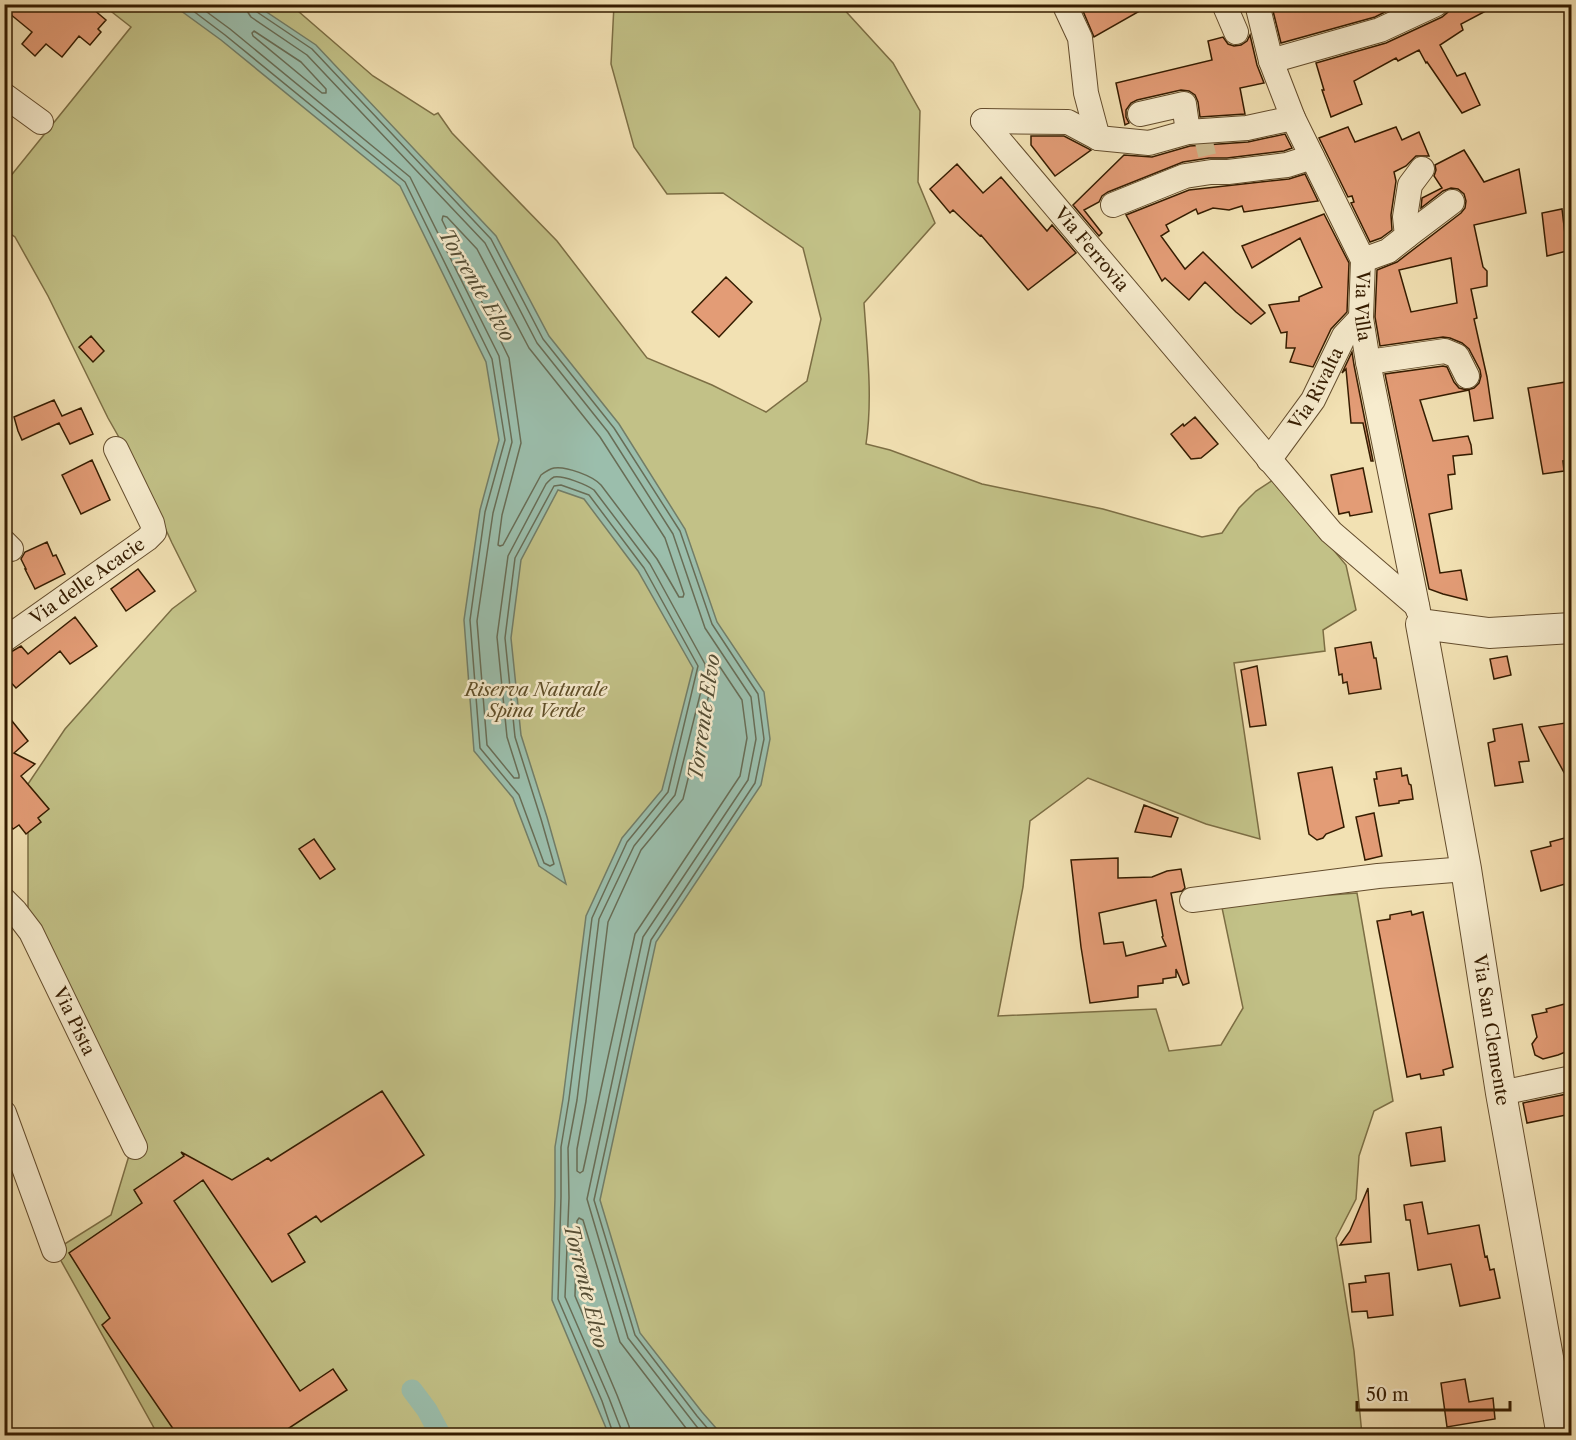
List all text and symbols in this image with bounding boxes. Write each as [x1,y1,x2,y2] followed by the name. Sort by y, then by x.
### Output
[1049,202,1134,296] street label: Via Ferrovia
[434,224,520,346] water label: Torrente Elvo
[1350,269,1376,343] street label: Via Villa
[1283,343,1348,435] street label: Via Rivalta
[25,533,149,630] street label: Via delle Acacie
[683,652,725,782] water label: Torrente Elvo
[463,679,608,722] park label: Riserva Naturale Spina Verde
[1468,952,1514,1107] street label: Via San Clemente
[48,982,100,1060] street label: Via Pista
[559,1221,613,1351] water label: Torrente Elvo
[1357,1374,1510,1412] scale bar
[1366,1384,1409,1406] text: 50 m

